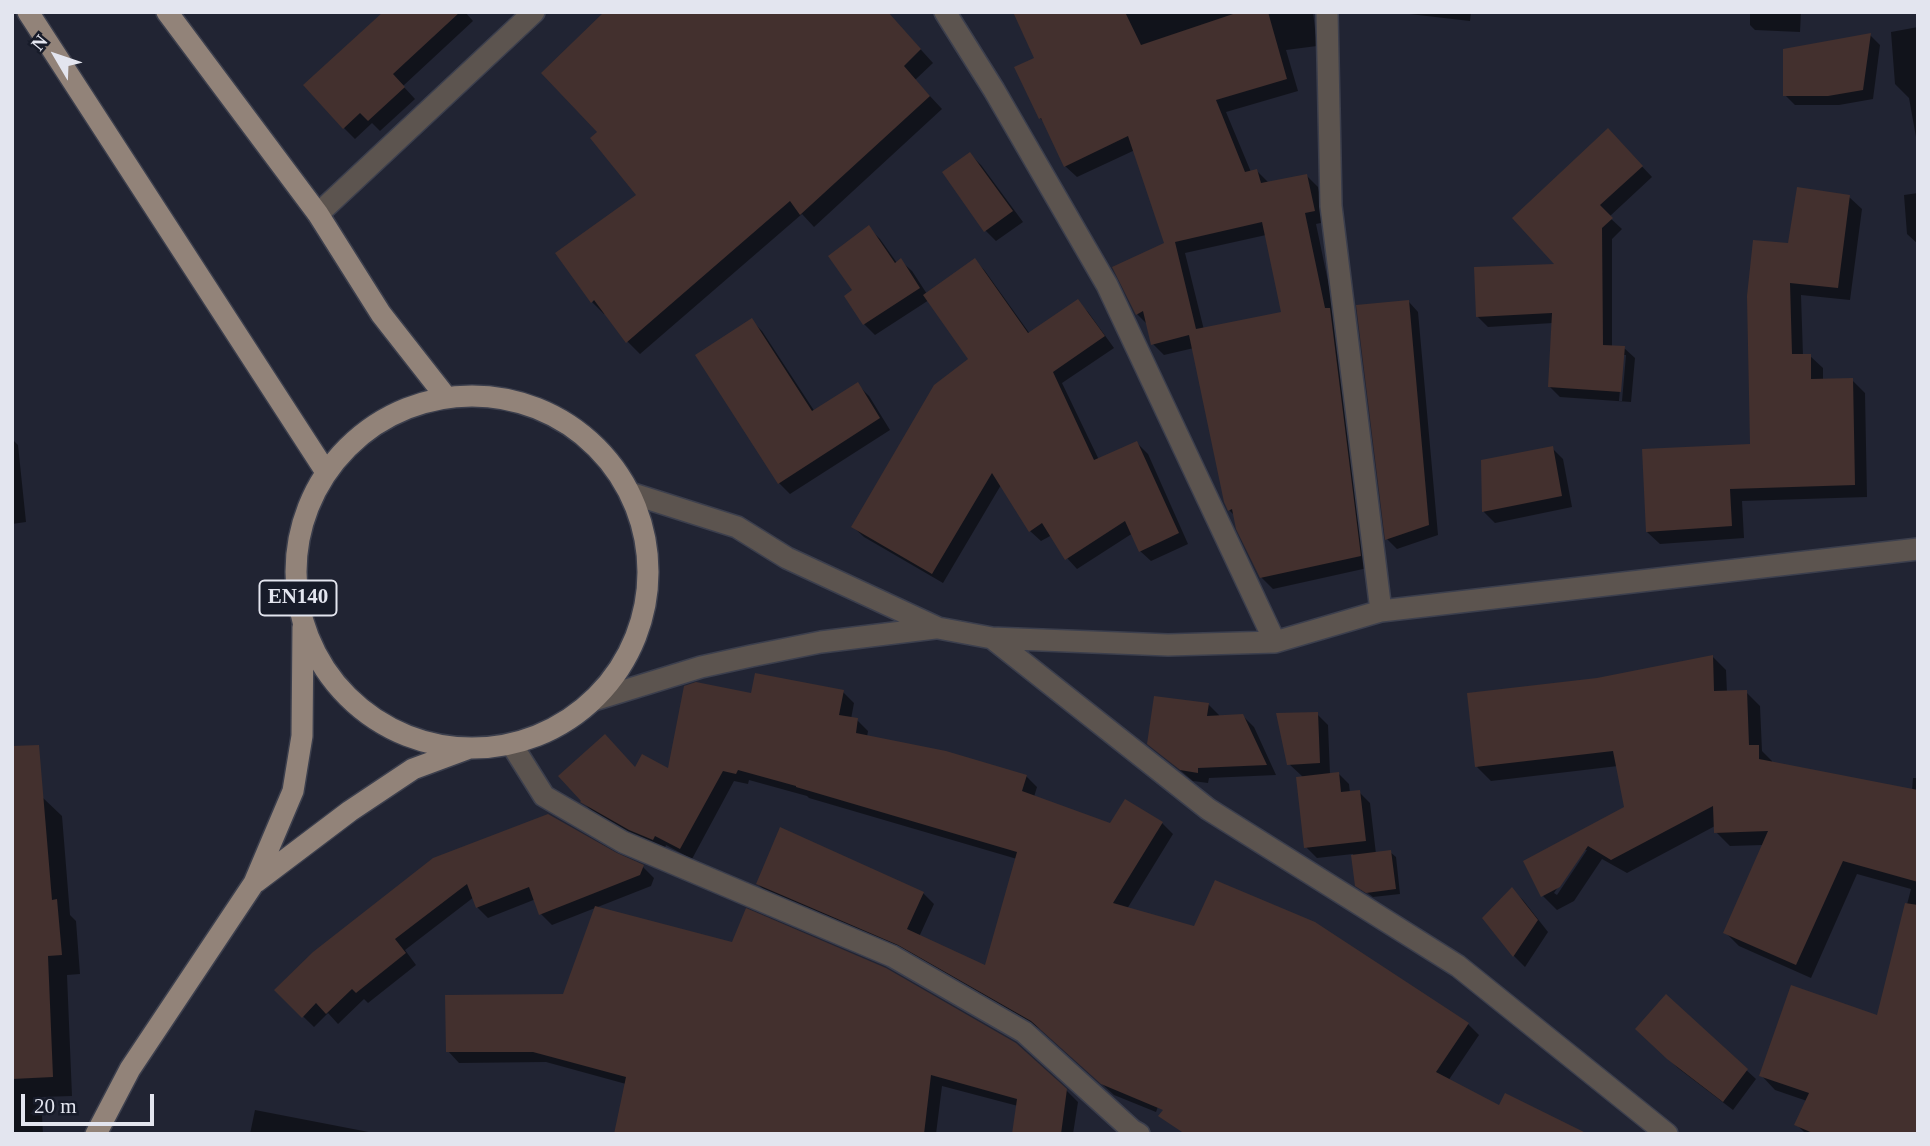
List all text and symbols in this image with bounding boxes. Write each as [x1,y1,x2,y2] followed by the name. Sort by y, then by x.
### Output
[21,21,91,91] north arrow
[27,31,52,54] text: N
[260,580,336,616] road number: EN140
[24,1080,158,1124] scale bar
[34,1094,77,1118] text: 20 m

